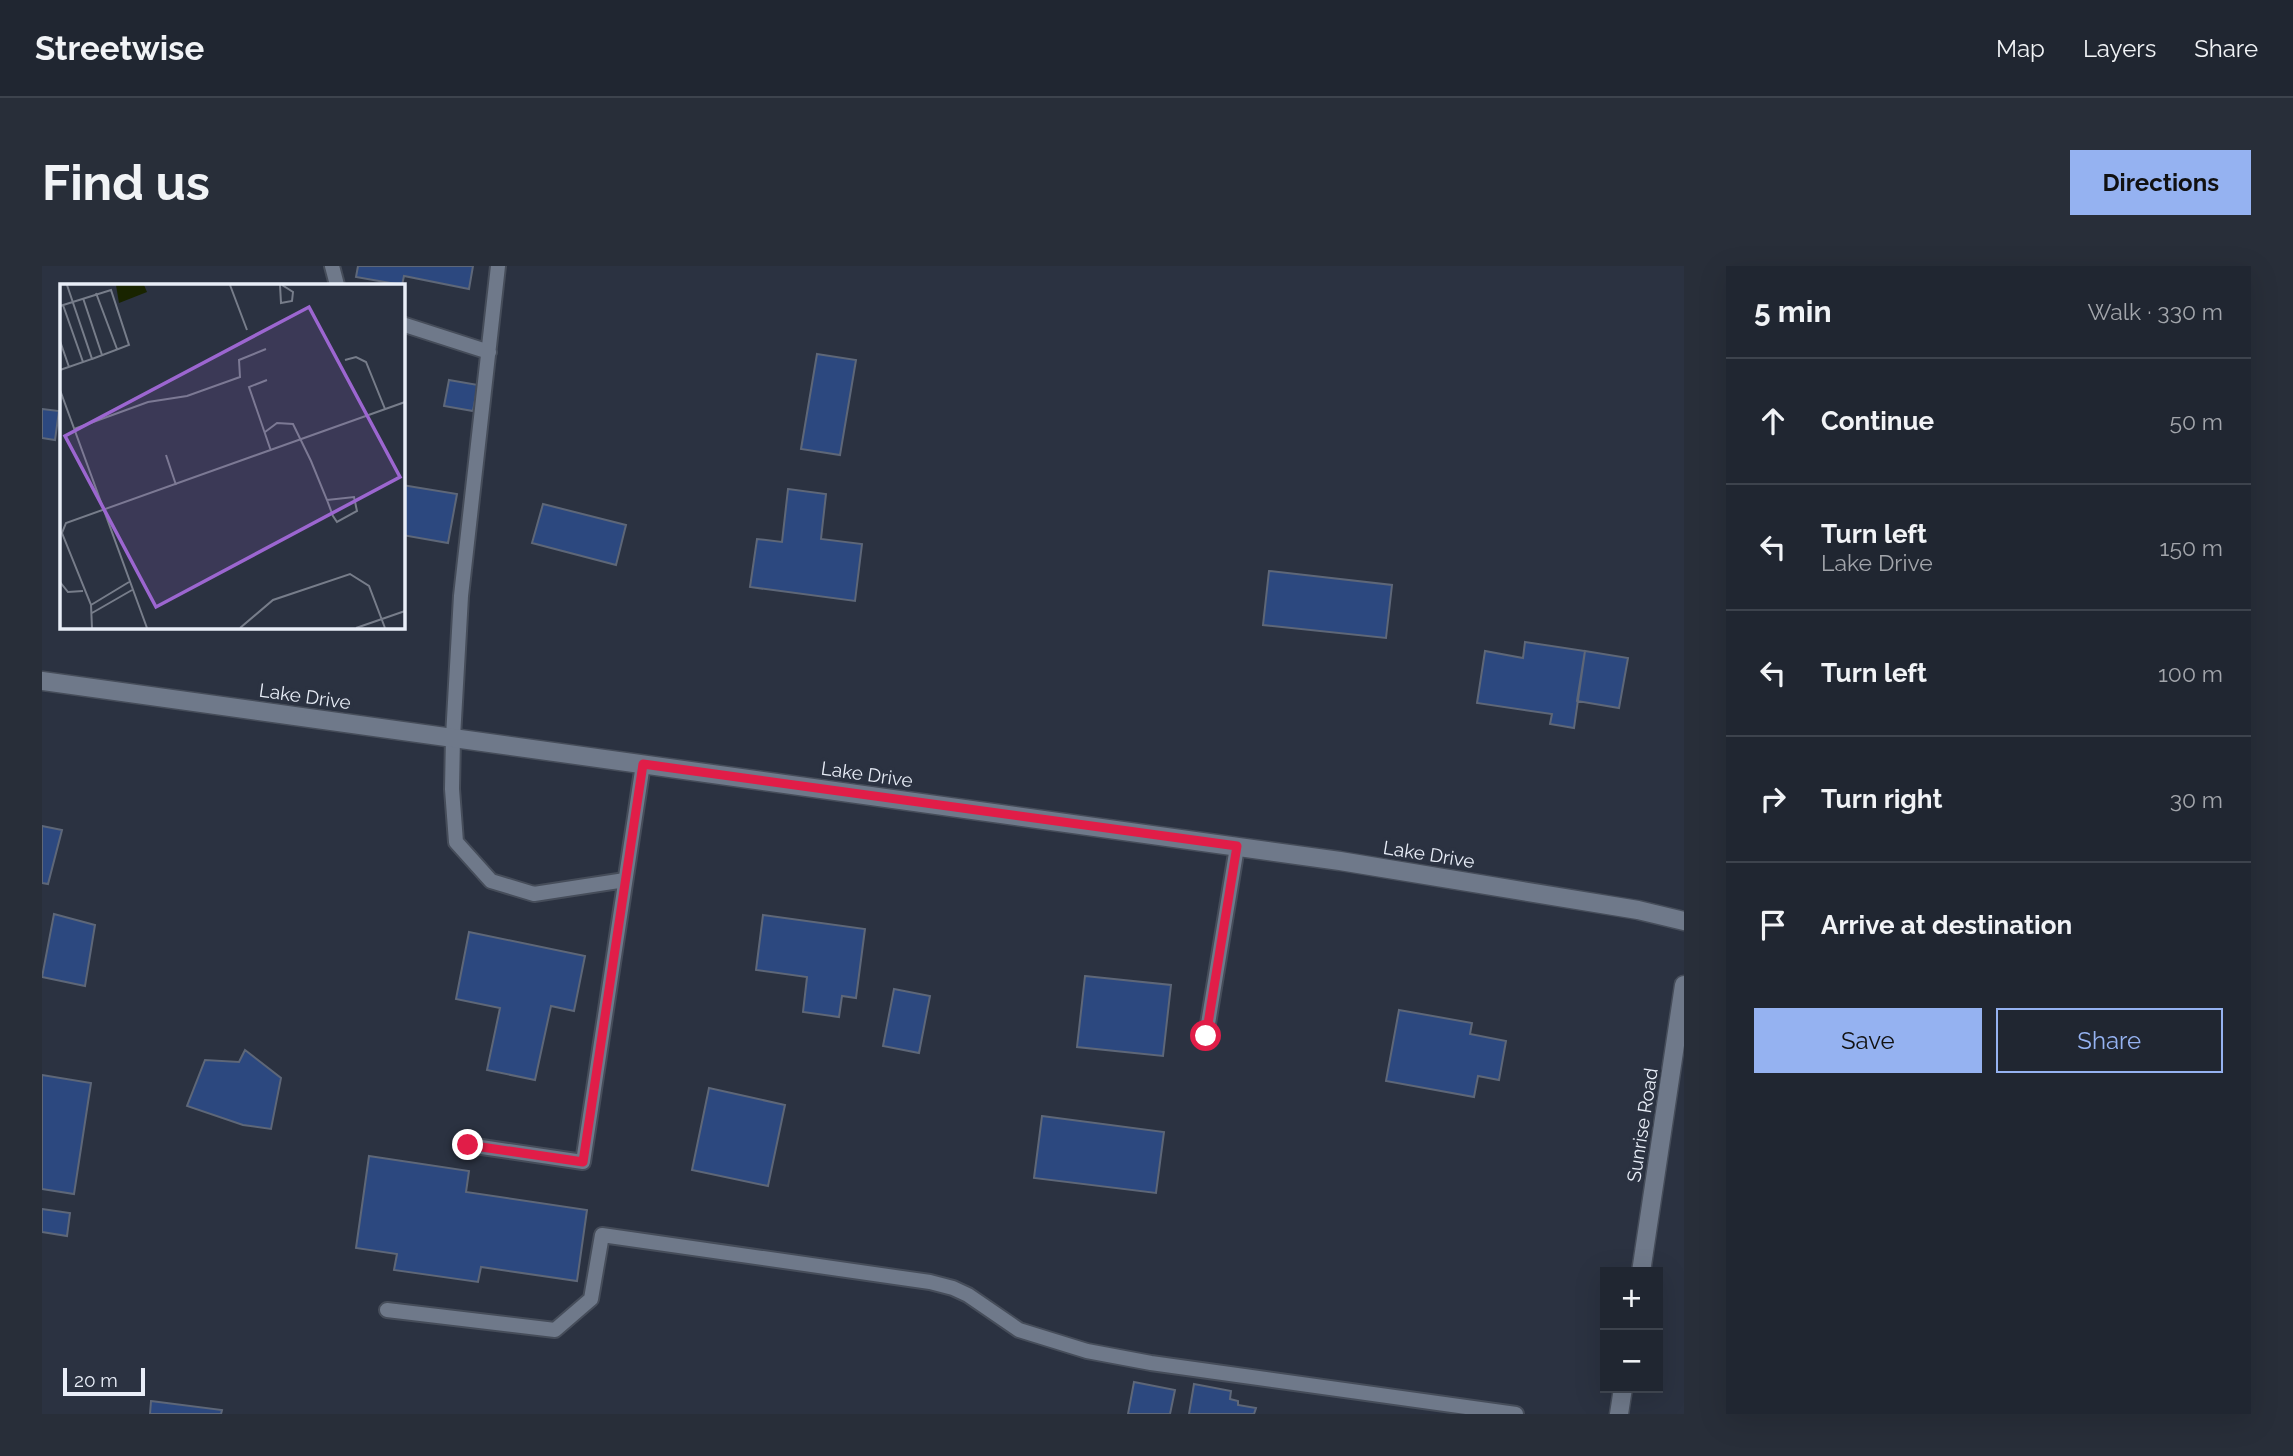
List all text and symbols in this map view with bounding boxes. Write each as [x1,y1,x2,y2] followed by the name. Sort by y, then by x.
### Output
[35,29,204,68] text: Streetwise
[1996,34,2045,63] text: Map
[2083,34,2156,63] text: Layers
[2194,34,2258,63] text: Share
[2070,150,2251,215] button: Directions
[42,154,210,211] text: Find us
[60,284,404,628] inset map
[1754,294,1832,329] text: 5 min
[2087,298,2223,325] text: Walk · 330 m
[1754,402,1792,440] icon: ahead
[1821,406,1934,436] text: Continue
[2169,408,2223,435] text: 50 m
[1821,519,1927,549] text: Turn left
[1754,528,1792,566] icon: left
[2160,534,2223,561] text: 150 m
[1821,549,1933,576] text: Lake Drive
[1754,654,1792,692] icon: left
[1821,658,1927,688] text: Turn left
[2158,660,2223,687] text: 100 m
[258,679,352,713] street label: Lake Drive
[820,757,914,791] street label: Lake Drive
[1754,780,1792,818] icon: right
[1821,784,1942,814] text: Turn right
[2170,786,2223,813] text: 30 m
[1382,836,1476,872] street label: Lake Drive
[1754,906,1792,944] icon: arrive
[1821,910,2072,940] text: Arrive at destination
[1754,1008,1982,1073] button: Save
[1996,1008,2223,1073] button: Share
[1190,1020,1221,1051] route start
[1622,1066,1662,1184] street label: Sunrise Road
[452,1129,483,1160] route end
[1600,1267,1663,1393] map controls
[1600,1267,1663,1330] button: +
[1600,1330,1663,1393] button: −
[63,1365,145,1397] scale bar
[74,1369,118,1391] text: 20 m

